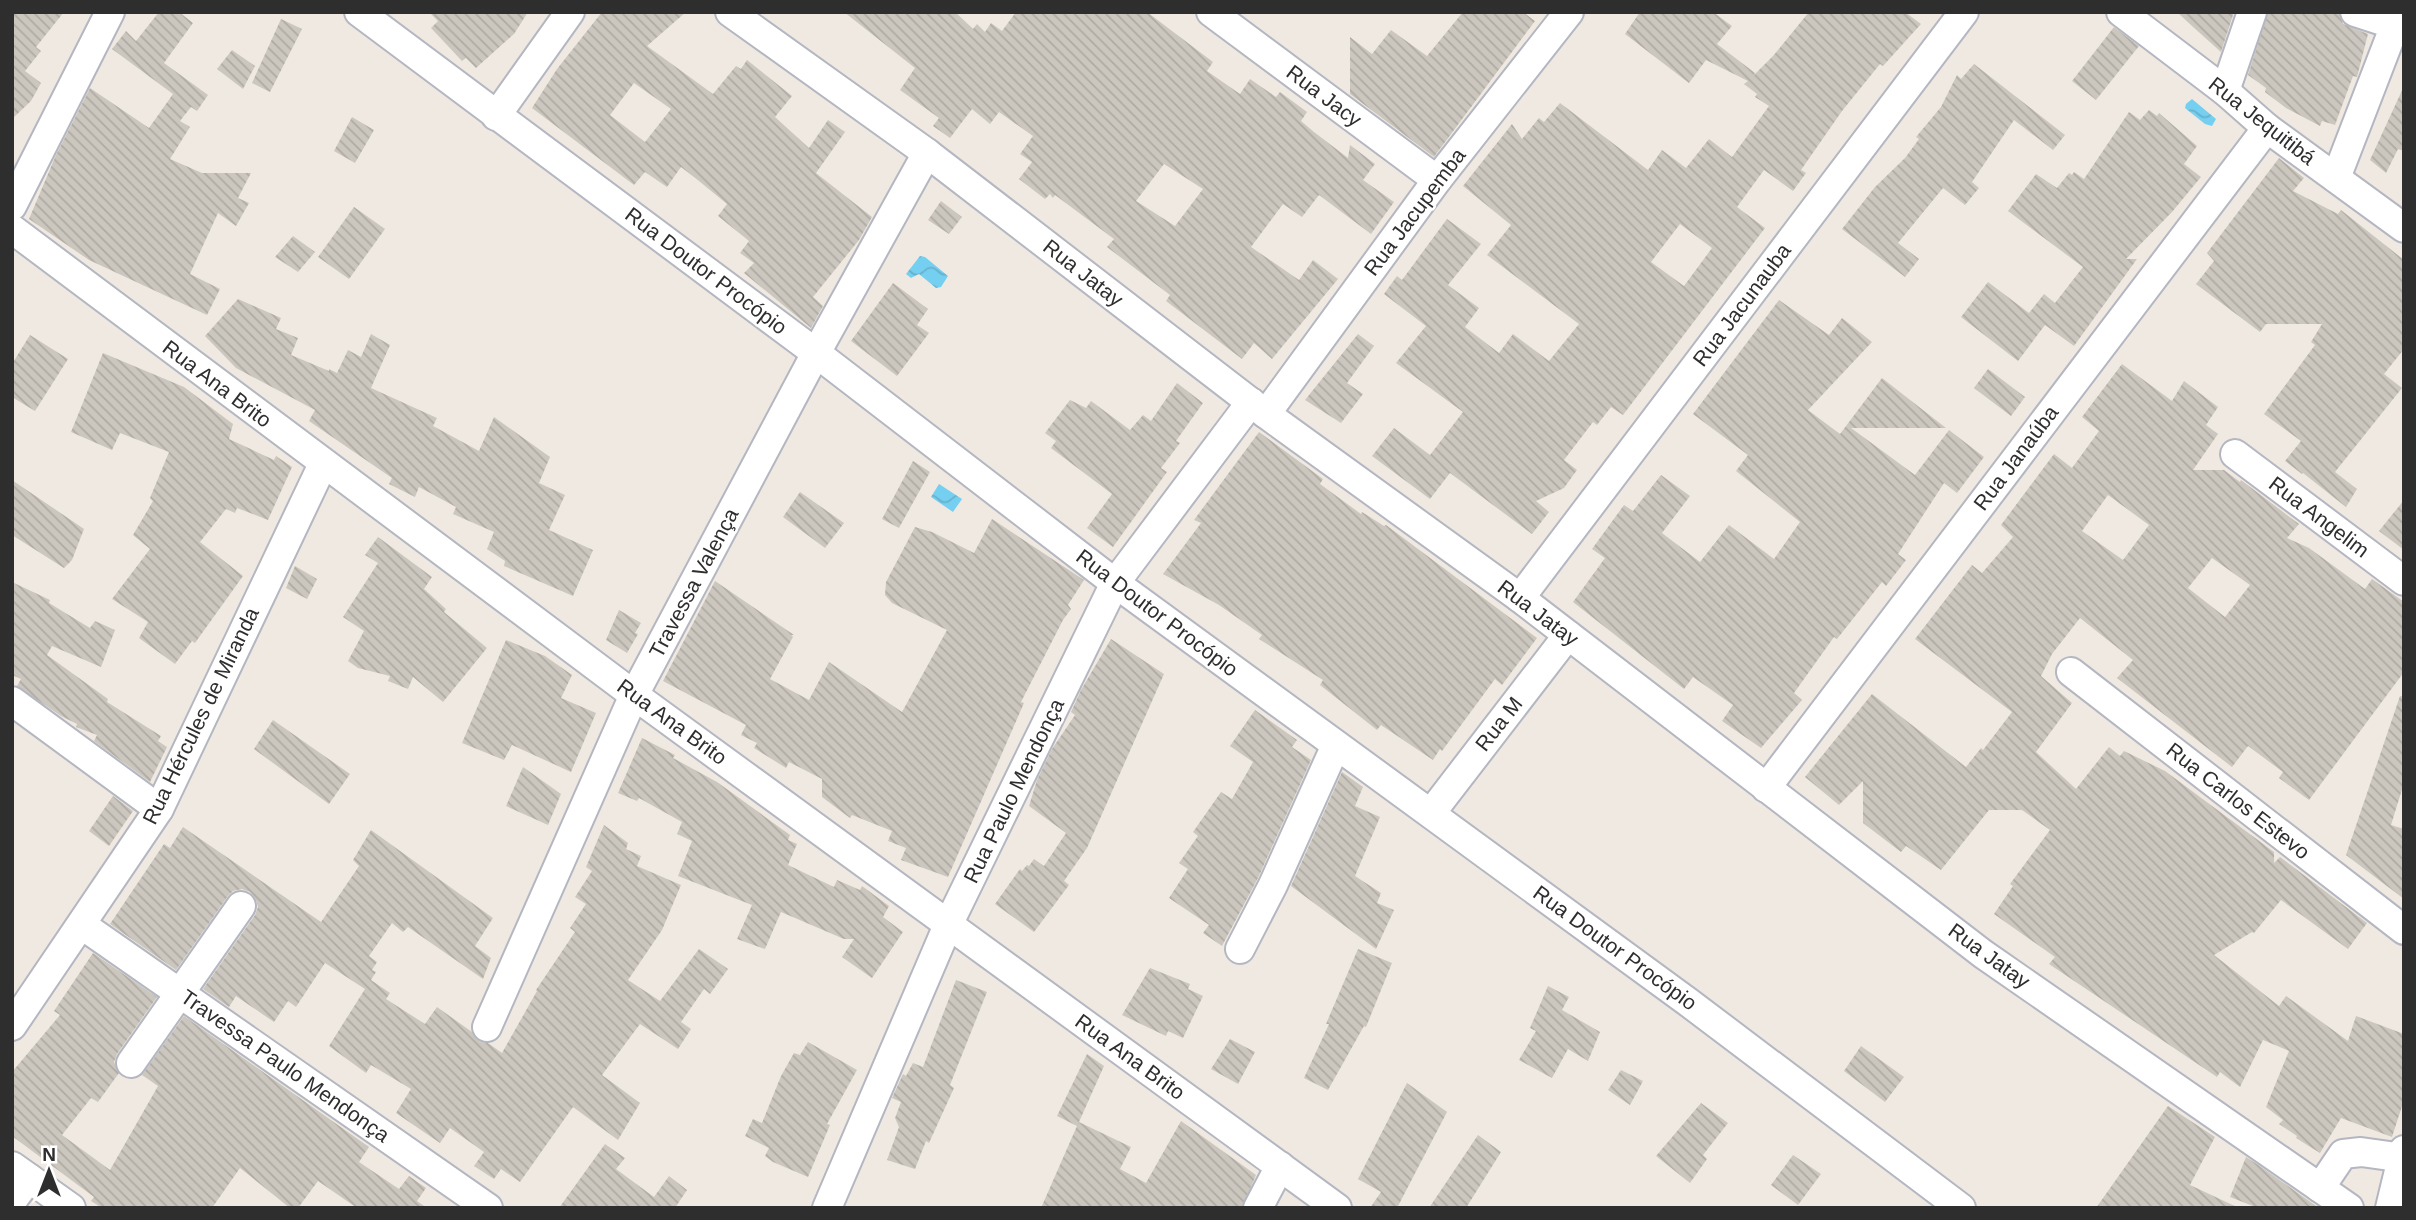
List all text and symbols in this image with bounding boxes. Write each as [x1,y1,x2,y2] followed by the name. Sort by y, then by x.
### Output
[1282,60,1367,131] street label: Rua Jacy
[2205,72,2320,169] street label: Rua Jequitibá
[1359,143,1470,280] street label: Rua Jacupemba
[621,202,792,339] street label: Rua Doutor Procópio
[1039,234,1128,311] street label: Rua Jatay
[1688,239,1795,370] street label: Rua Jacunauba
[159,335,276,432] street label: Rua Ana Brito
[1969,401,2063,515] street label: Rua Janaúba
[2265,472,2374,562] street label: Rua Angelim
[644,504,743,661] street label: Travessa Valença
[1072,544,1243,681] street label: Rua Doutor Procópio
[1494,575,1583,651] street label: Rua Jatay
[138,603,263,828] street label: Rua Hércules de Miranda
[613,674,731,769] street label: Rua Ana Brito
[1471,692,1527,755] street label: Rua M
[959,695,1068,887] street label: Rua Paulo Mendonça
[2162,738,2314,864] street label: Rua Carlos Estevo
[1529,881,1701,1015] street label: Rua Doutor Procópio
[1944,919,2035,993] street label: Rua Jatay
[177,985,394,1147] street label: Travessa Paulo Mendonça
[1071,1009,1189,1104] street label: Rua Ana Brito
[14,1136,84,1206] north arrow
[42,1144,56,1165] text: N

